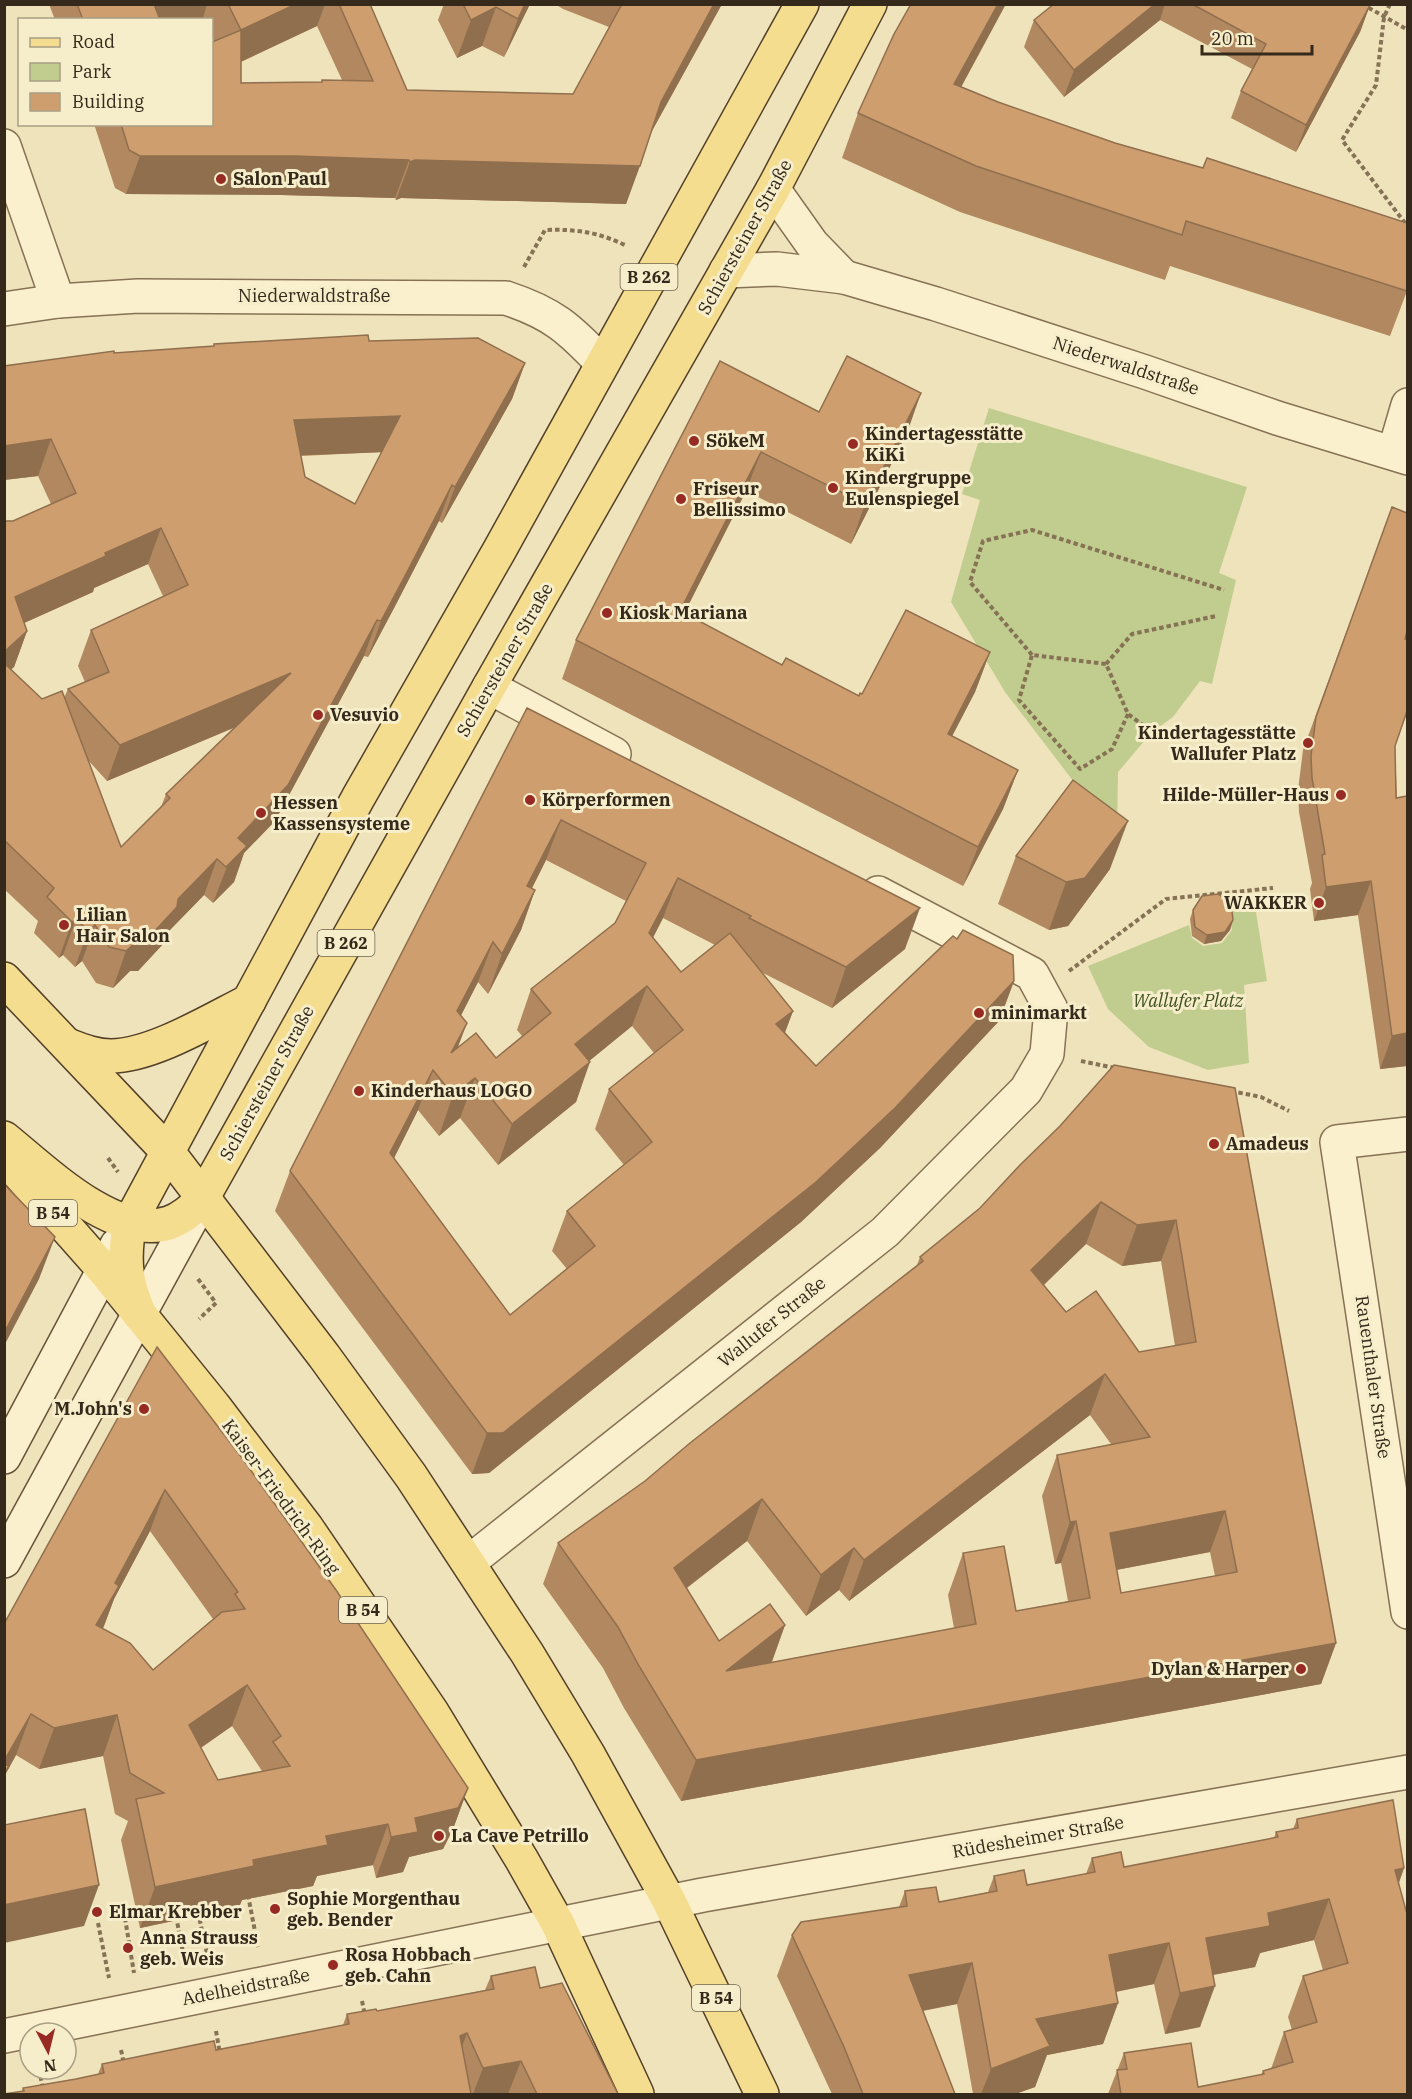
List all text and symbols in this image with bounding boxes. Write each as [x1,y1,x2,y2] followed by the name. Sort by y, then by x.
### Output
[18,18,213,126] legend
[1202,18,1312,56] scale bar
[1211,27,1254,50] text: 20 m
[72,30,115,53] text: Road
[72,60,112,83] text: Park
[72,90,144,113] text: Building
[692,155,797,318] street label: Schiersteiner Straße
[233,167,327,190] place label: Salon Paul
[214,172,228,186] marker: Salon Paul
[620,264,678,290] road number: B 262
[238,284,390,307] street label: Niederwaldstraße
[1050,331,1202,400] street label: Niederwaldstraße
[865,422,1023,466] place label: Kindertagesstätte KiKi
[706,429,765,452] place label: SökeM
[687,434,701,448] marker: SökeM
[846,437,860,451] marker: Kindertagesstätte KiKi
[845,466,971,510] place label: Kindergruppe Eulenspiegel
[693,477,786,521] place label: Friseur Bellissimo
[826,481,840,495] marker: Kindergruppe Eulenspiegel
[674,492,688,506] marker: Friseur Bellissimo
[451,579,558,741] street label: Schiersteiner Straße
[619,601,748,624] place label: Kiosk Mariana
[600,606,614,620] marker: Kiosk Mariana
[330,703,399,726] place label: Vesuvio
[311,708,325,722] marker: Vesuvio
[1138,721,1296,765] place label: Kindertagesstätte Wallufer Platz
[1301,736,1315,750] marker: Kindertagesstätte Wallufer Platz
[1163,783,1329,806] place label: Hilde-Müller-Haus
[542,788,671,811] place label: Körperformen
[1334,788,1348,802] marker: Hilde-Müller-Haus
[273,791,410,835] place label: Hessen Kassensysteme
[523,793,537,807] marker: Körperformen
[254,806,268,820] marker: Hessen Kassensysteme
[1224,891,1307,914] place label: WAKKER
[1312,896,1326,910] marker: WAKKER
[76,903,170,947] place label: Lilian Hair Salon
[57,918,71,932] marker: Lilian Hair Salon
[318,930,374,956] road number: B 262
[1133,989,1244,1012] park label: Wallufer Platz
[214,1001,319,1164] street label: Schiersteiner Straße
[991,1001,1087,1024] place label: minimarkt
[972,1006,986,1020] marker: minimarkt
[371,1079,532,1102] place label: Kinderhaus LOGO
[352,1084,366,1098] marker: Kinderhaus LOGO
[1226,1132,1309,1155] place label: Amadeus
[1207,1137,1221,1151] marker: Amadeus
[29,1200,77,1226] road number: B 54
[713,1271,830,1372] street label: Wallufer Straße
[1351,1294,1396,1460] street label: Rauenthaler Straße
[54,1397,132,1420] place label: M.John's
[137,1402,151,1416] marker: M.John's
[217,1414,346,1579] street label: Kaiser-Friedrich-Ring
[339,1597,387,1623] road number: B 54
[1151,1657,1289,1680] place label: Dylan & Harper
[1294,1662,1308,1676] marker: Dylan & Harper
[950,1810,1126,1863] street label: Rüdesheimer Straße
[451,1824,589,1847] place label: La Cave Petrillo
[432,1829,446,1843] marker: La Cave Petrillo
[287,1887,461,1931] place label: Sophie Morgenthau geb. Bender
[109,1900,242,1923] place label: Elmar Krebber
[268,1902,282,1916] marker: Sophie Morgenthau geb. Bender
[90,1905,104,1919] marker: Elmar Krebber
[140,1926,258,1970] place label: Anna Strauss geb. Weis
[121,1941,135,1955] marker: Anna Strauss geb. Weis
[345,1943,472,1987] place label: Rosa Hobbach geb. Cahn
[326,1958,340,1972] marker: Rosa Hobbach geb. Cahn
[180,1963,312,2010] street label: Adelheidstraße
[692,1985,740,2011] road number: B 54
[18,2021,78,2081] north arrow
[42,2055,57,2077] text: N

